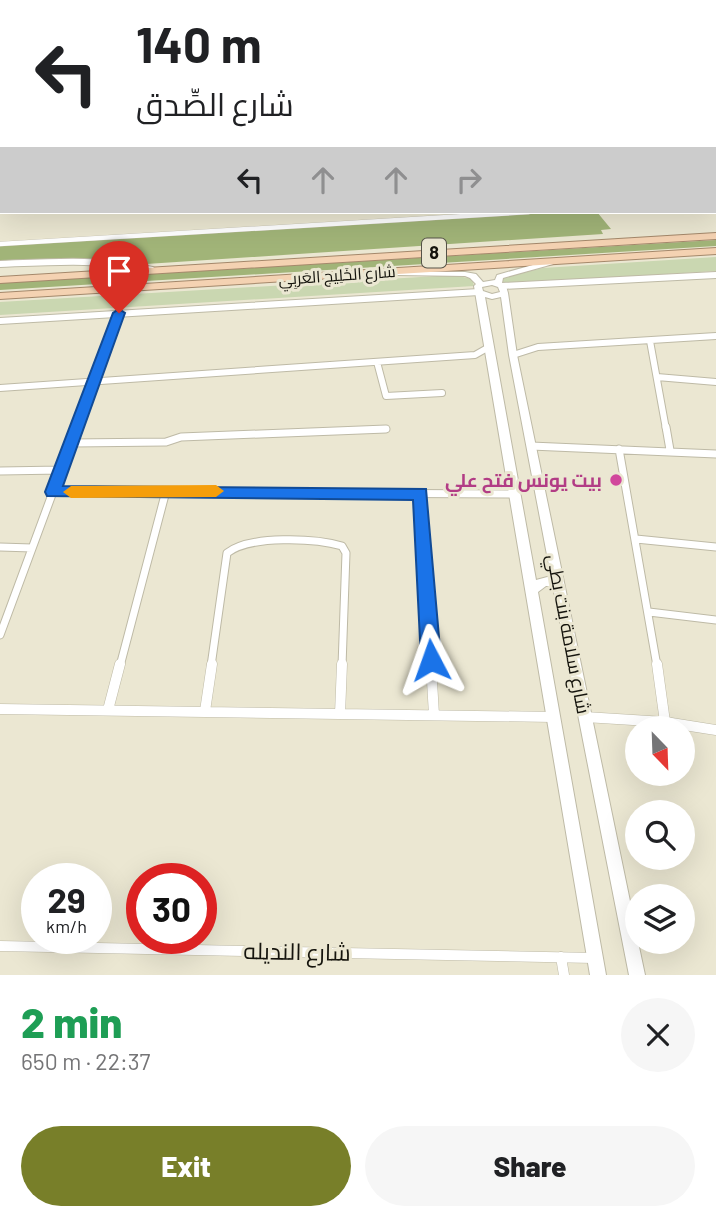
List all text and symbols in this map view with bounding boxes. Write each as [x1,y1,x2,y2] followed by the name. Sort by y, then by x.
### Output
[136,14,262,73] text: 140 m
[21,28,112,119] icon: left
[136,84,294,122] text: شارع الصِّدق
[231,161,269,199] icon: left
[304,161,342,199] icon: ahead
[377,161,415,199] icon: ahead
[450,161,488,199] icon: right
[422,239,446,268] road number: 8
[89,241,149,313] pin
[100,252,138,290] icon: arrive
[278,261,397,293] street label: شارع الخَلِيج العَربِي
[445,468,602,496] place label: بيت يونس فتح علي
[608,472,624,488] marker: بيت يونس فتح علي
[539,552,596,716] street label: شارع سلامة بنت بطي
[394,623,468,697] position arrow
[625,716,695,786] north arrow
[625,716,695,954] map controls
[625,800,695,870] button: search
[126,863,217,954] speed limit sign: 30
[47,878,86,920] text: 29
[625,884,695,954] button: layers
[46,915,87,937] text: km/h
[243,936,351,969] street label: شارع النديله
[21,996,122,1046] text: 2 min
[621,998,695,1072] button: close
[21,1047,151,1075] text: 650 m · 22:37
[21,1126,351,1206] button: Exit
[365,1126,695,1206] button: Share

